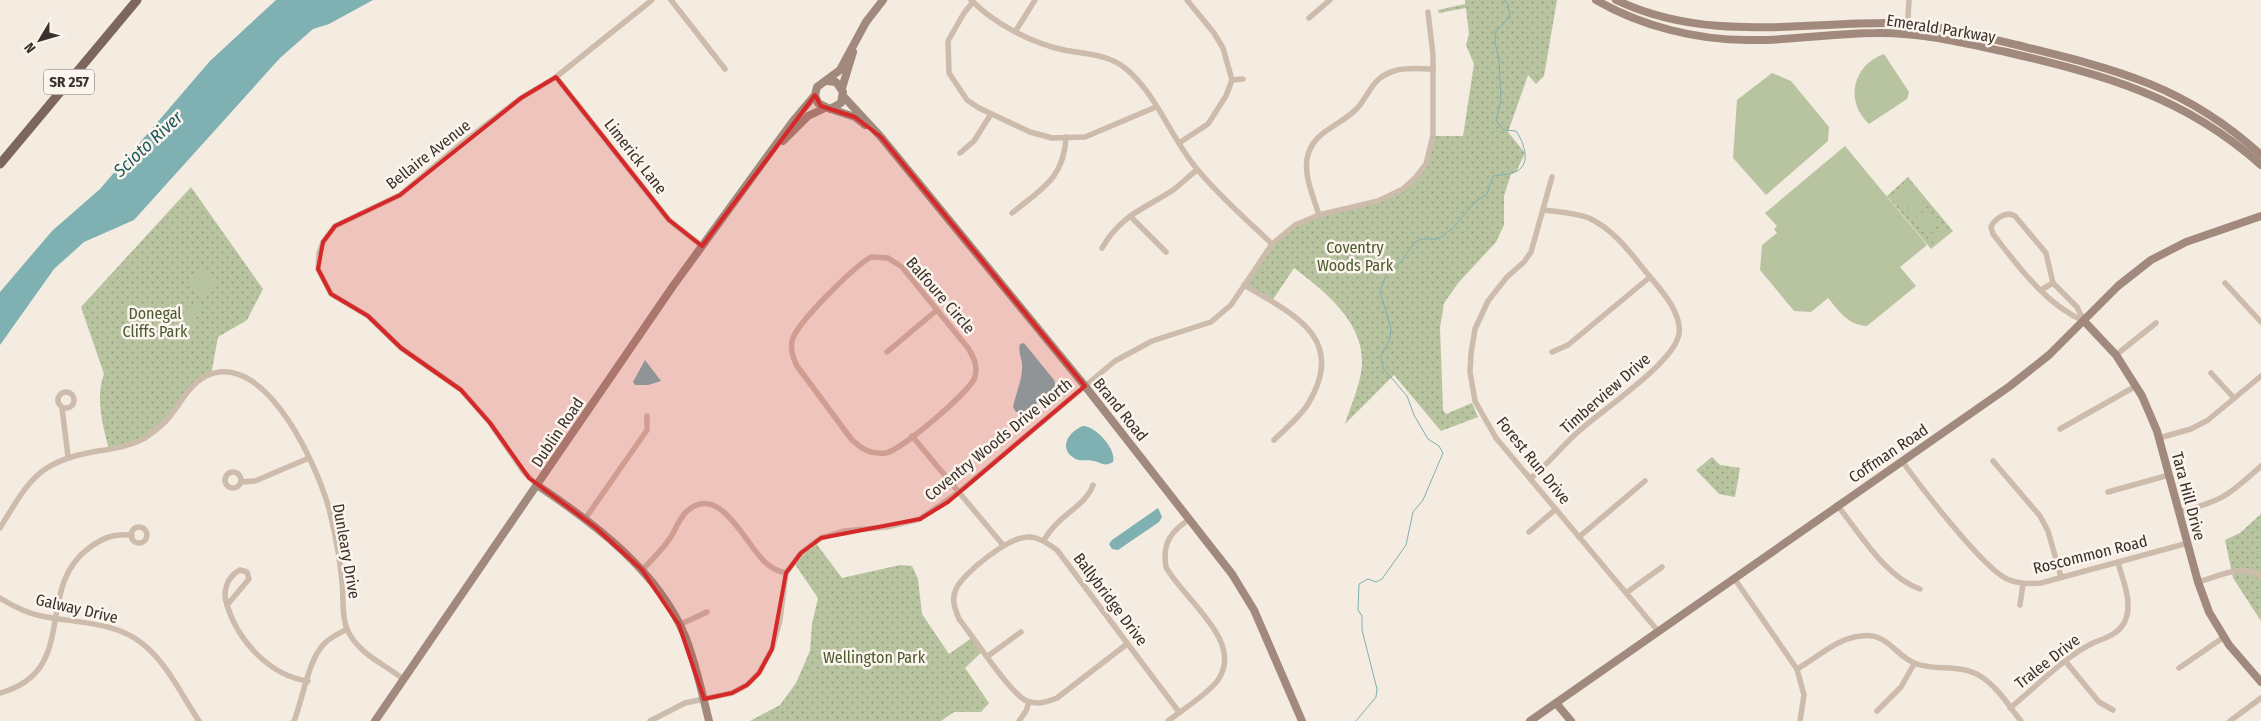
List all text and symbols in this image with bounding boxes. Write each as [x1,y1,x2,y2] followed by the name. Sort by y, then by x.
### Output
[1885,10,1998,47] street label: Emerald Parkway
[15,15,65,65] north arrow
[21,39,39,56] text: N
[44,70,94,94] road number: SR 257
[108,106,188,182] water label: Scioto River
[600,115,671,198] street label: Limerick Lane
[382,116,474,193] street label: Bellaire Avenue
[1317,238,1394,275] park label: Coventry Woods Park
[902,253,979,338] street label: Balfoure Circle
[123,304,188,341] park label: Donegal Cliffs Park
[1556,349,1654,438] street label: Timberview Drive
[921,374,1076,505] street label: Coventry Woods Drive North
[1089,374,1152,445] street label: Brand Road
[527,394,588,471] street label: Dublin Road
[1493,413,1575,508] street label: Forest Run Drive
[1845,420,1932,487] street label: Coffman Road
[2168,450,2209,543] street label: Tara Hill Drive
[329,502,364,600] street label: Dunleary Drive
[2031,531,2149,578] street label: Roscommon Road
[1070,549,1152,650] street label: Ballybridge Drive
[34,590,120,627] street label: Galway Drive
[2011,630,2084,693] street label: Tralee Drive
[823,648,926,667] park label: Wellington Park

